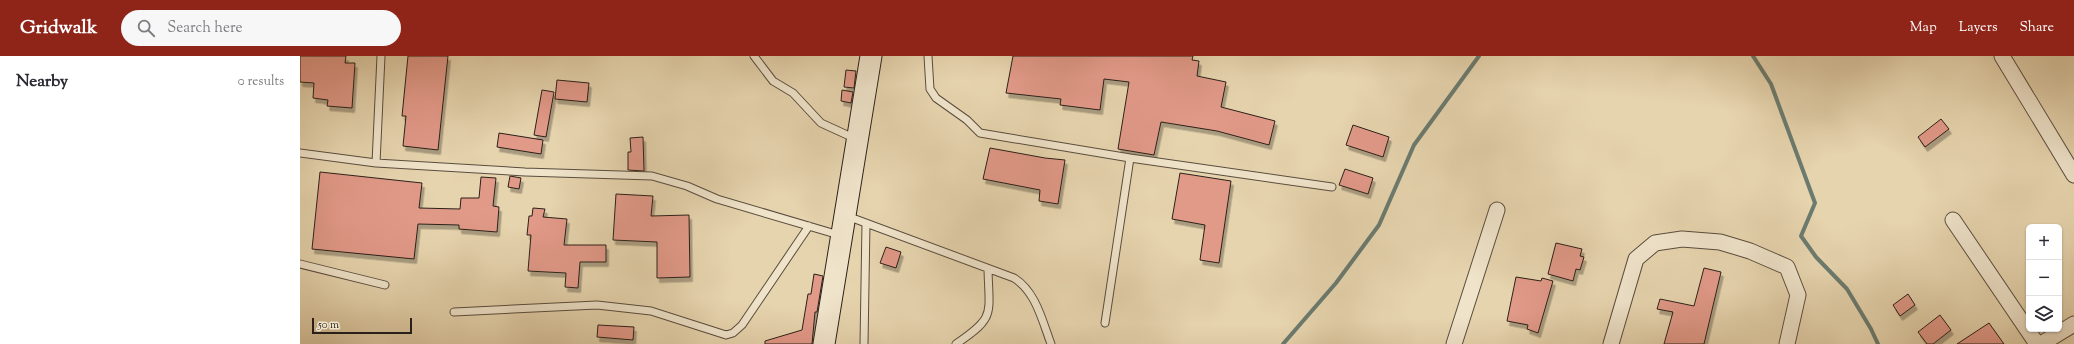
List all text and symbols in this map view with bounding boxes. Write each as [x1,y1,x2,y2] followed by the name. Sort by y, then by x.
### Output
[121,10,401,46] search box
[20,15,97,42] text: Gridwalk
[135,17,157,39] icon: search
[167,18,243,39] text: Search here
[1910,18,1937,38] text: Map
[1959,18,1997,38] text: Layers
[2019,18,2054,38] text: Share
[16,70,68,94] text: Nearby
[238,73,284,91] text: 0 results
[2026,224,2062,332] map controls
[2026,224,2062,260] button: +
[2026,260,2062,296] button: −
[2026,296,2062,332] button: layers
[312,316,412,335] scale bar
[318,317,339,333] text: 50 m

